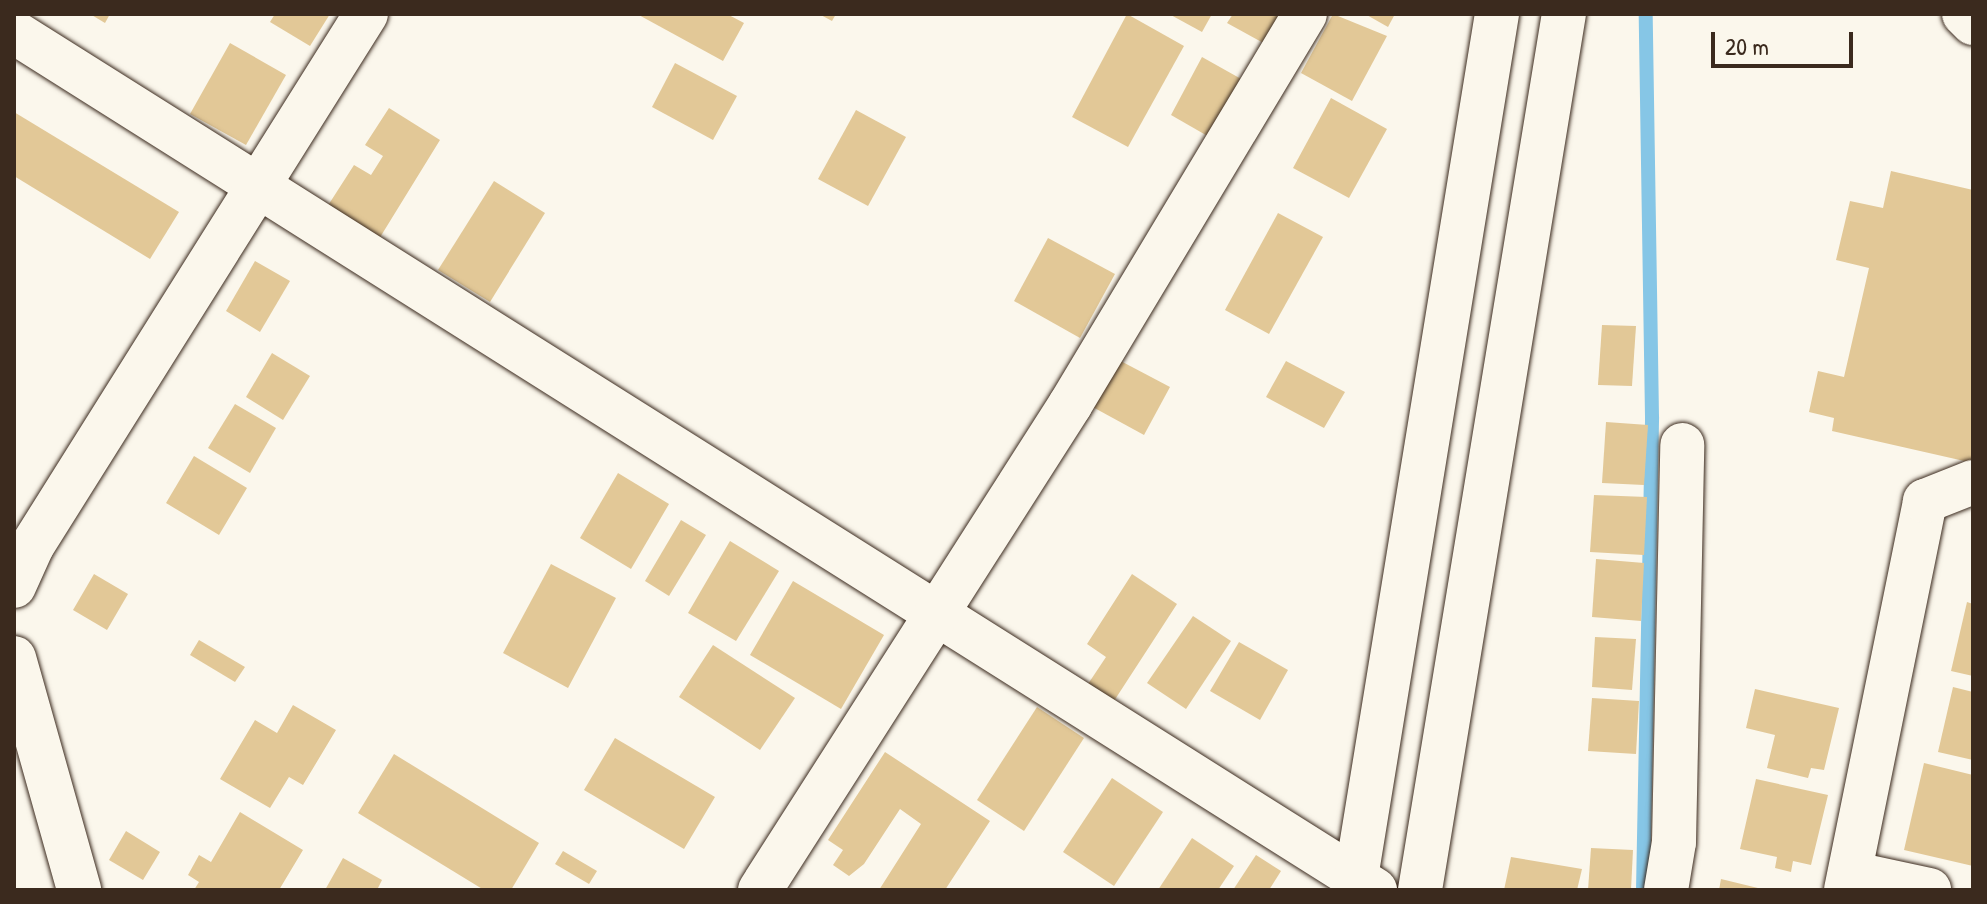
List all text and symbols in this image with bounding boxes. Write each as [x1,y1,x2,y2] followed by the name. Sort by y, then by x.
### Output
[1715,16,1857,66] scale bar
[1725,30,1769,62] text: 20 m

